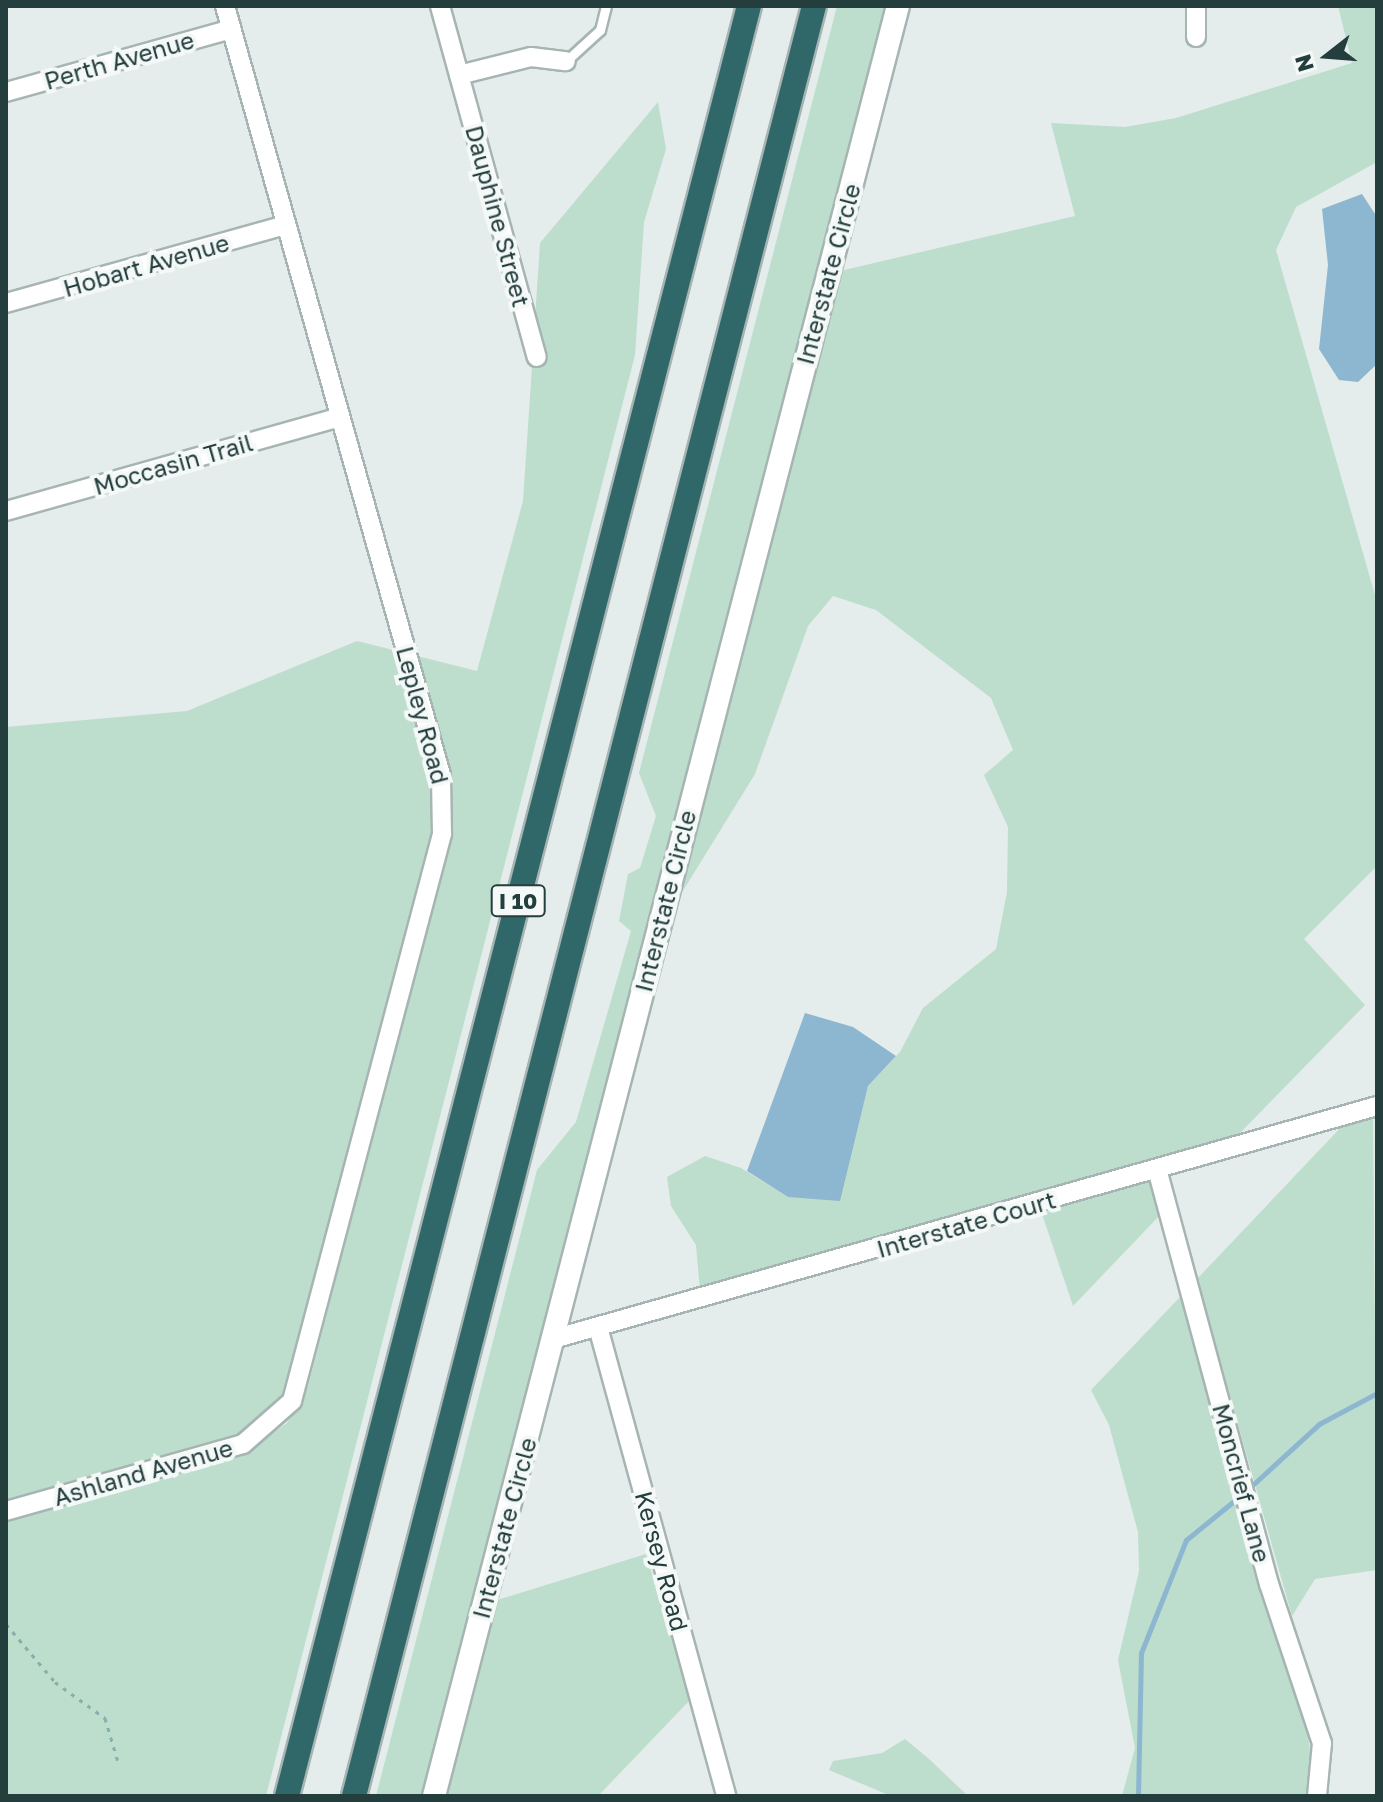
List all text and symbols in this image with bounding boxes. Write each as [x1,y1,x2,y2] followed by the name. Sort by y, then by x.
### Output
[1287,16,1367,96] north arrow
[41,25,197,95] street label: Perth Avenue
[1288,51,1319,75] text: N
[460,122,536,310] street label: Dauphine Street
[790,180,866,368] street label: Interstate Circle
[60,228,232,302] street label: Hobart Avenue
[90,428,256,500] street label: Moccasin Trail
[391,643,455,787] street label: Lepley Road
[628,807,702,995] street label: Interstate Circle
[490,883,546,919] road number: I 10
[873,1185,1059,1263] street label: Interstate Court
[1207,1400,1277,1566] street label: Moncrief Lane
[50,1433,236,1511] street label: Ashland Avenue
[466,1434,542,1622] street label: Interstate Circle
[629,1488,695,1634] street label: Kersey Road

